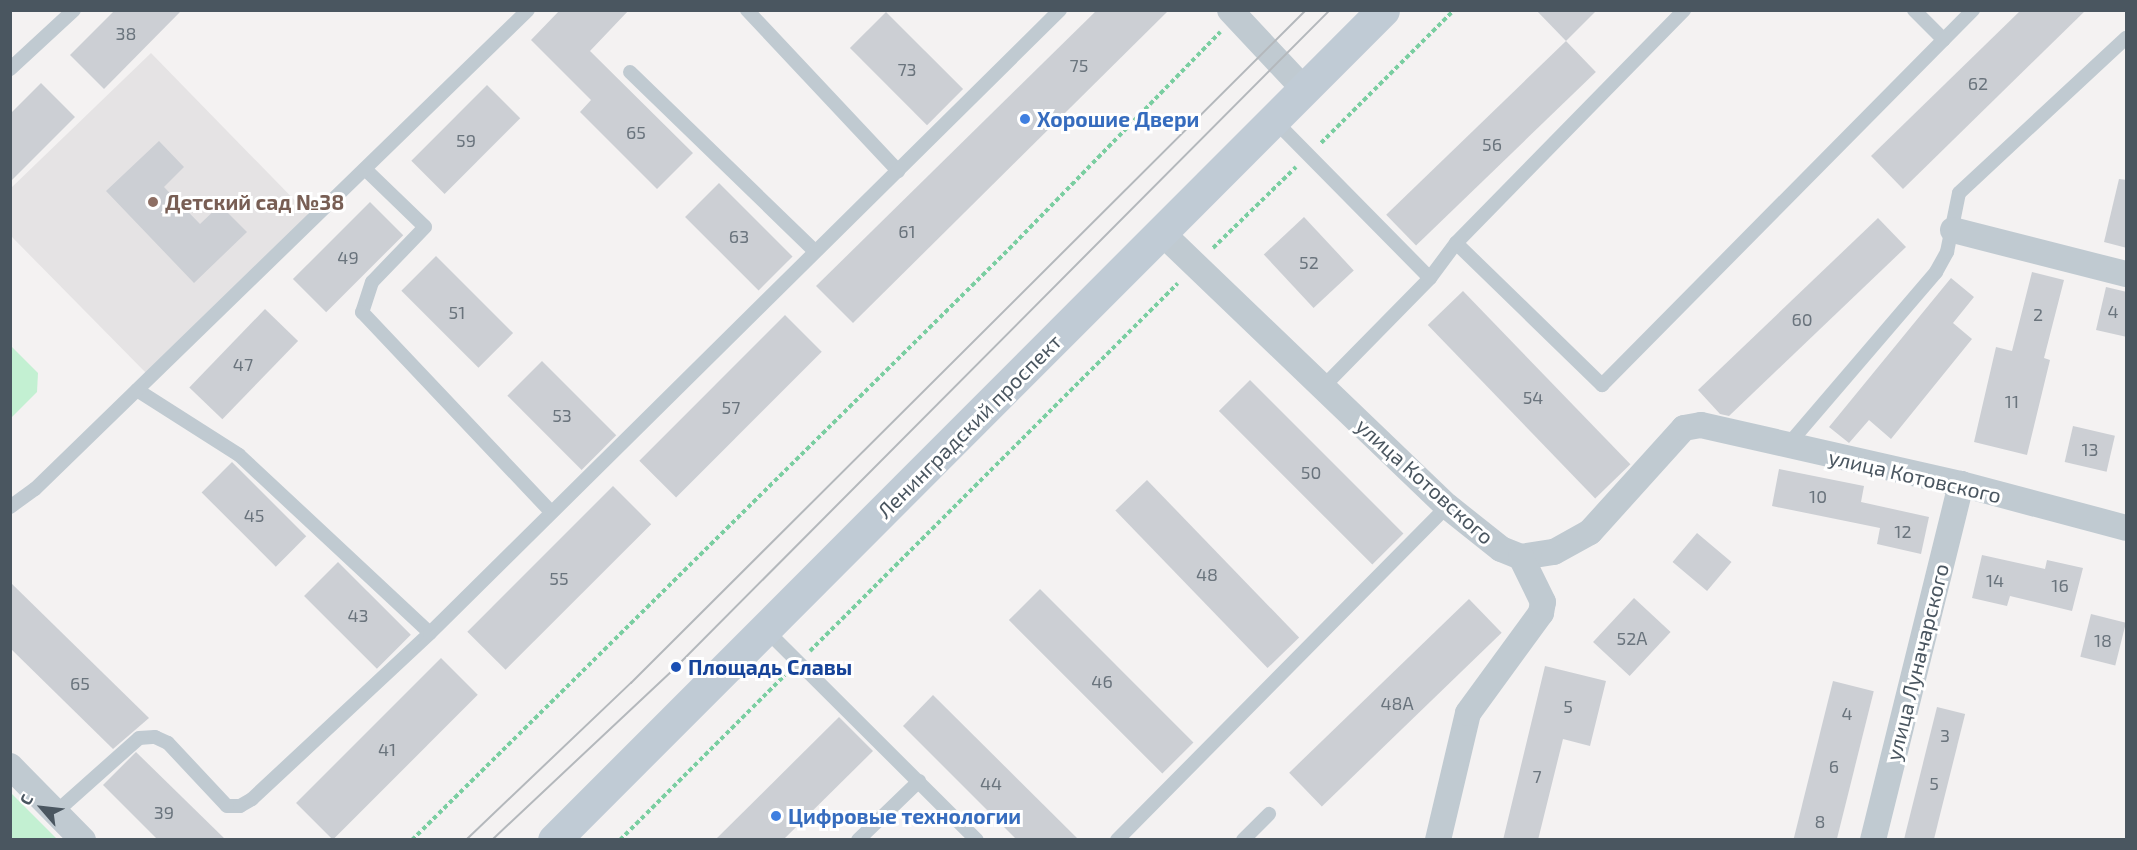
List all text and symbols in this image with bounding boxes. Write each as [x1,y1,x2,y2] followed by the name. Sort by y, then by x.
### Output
[116,22,136,44] house number: 38
[1070,54,1088,76] house number: 75
[897,58,917,80] house number: 73
[1968,72,1988,94] house number: 62
[1037,106,1199,132] place label: Хорошие Двери
[1018,112,1032,126] marker: Хорошие Двери
[626,121,646,143] house number: 65
[456,129,476,151] house number: 59
[1482,133,1502,155] house number: 56
[165,189,344,215] place label: Детский сад №38
[146,195,160,209] marker: Детский сад №38
[898,220,916,242] house number: 61
[729,225,749,247] house number: 63
[337,246,359,268] house number: 49
[1299,251,1319,273] house number: 52
[2107,300,2119,322] house number: 4
[449,301,465,323] house number: 51
[2033,303,2043,325] house number: 2
[1791,308,1813,330] house number: 60
[872,329,1066,523] street label: Ленинградский проспект
[233,353,253,375] house number: 47
[1523,386,1543,408] house number: 54
[2005,390,2019,412] house number: 11
[722,396,740,418] house number: 57
[552,404,572,426] house number: 53
[1351,413,1499,549] street label: улица Котовского
[2081,438,2099,460] house number: 13
[1826,444,2004,508] street label: улица Котовского
[1301,461,1321,483] house number: 50
[1809,485,1827,507] house number: 10
[244,504,264,526] house number: 45
[1894,520,1912,542] house number: 12
[1880,561,1954,763] street label: улица Луначарского
[1196,563,1218,585] house number: 48
[549,567,569,589] house number: 55
[1986,569,2004,591] house number: 14
[2051,574,2069,596] house number: 16
[347,604,369,626] house number: 43
[1617,627,1647,649] house number: 52А
[2094,629,2112,651] house number: 18
[688,654,852,680] place label: Площадь Славы
[669,660,683,674] marker: Площадь Славы
[1091,670,1113,692] house number: 46
[70,672,90,694] house number: 65
[1380,692,1414,714] house number: 48А
[1563,695,1573,717] house number: 5
[1841,702,1853,724] house number: 4
[1940,724,1950,746] house number: 3
[378,738,396,760] house number: 41
[1829,755,1839,777] house number: 6
[1532,765,1542,787] house number: 7
[980,772,1002,794] house number: 44
[1929,772,1939,794] house number: 5
[12,778,72,838] north arrow
[15,791,36,808] text: С
[154,801,174,823] house number: 39
[788,803,1021,829] place label: Цифровые технологии
[769,809,783,823] marker: Цифровые технологии
[1815,810,1825,832] house number: 8

